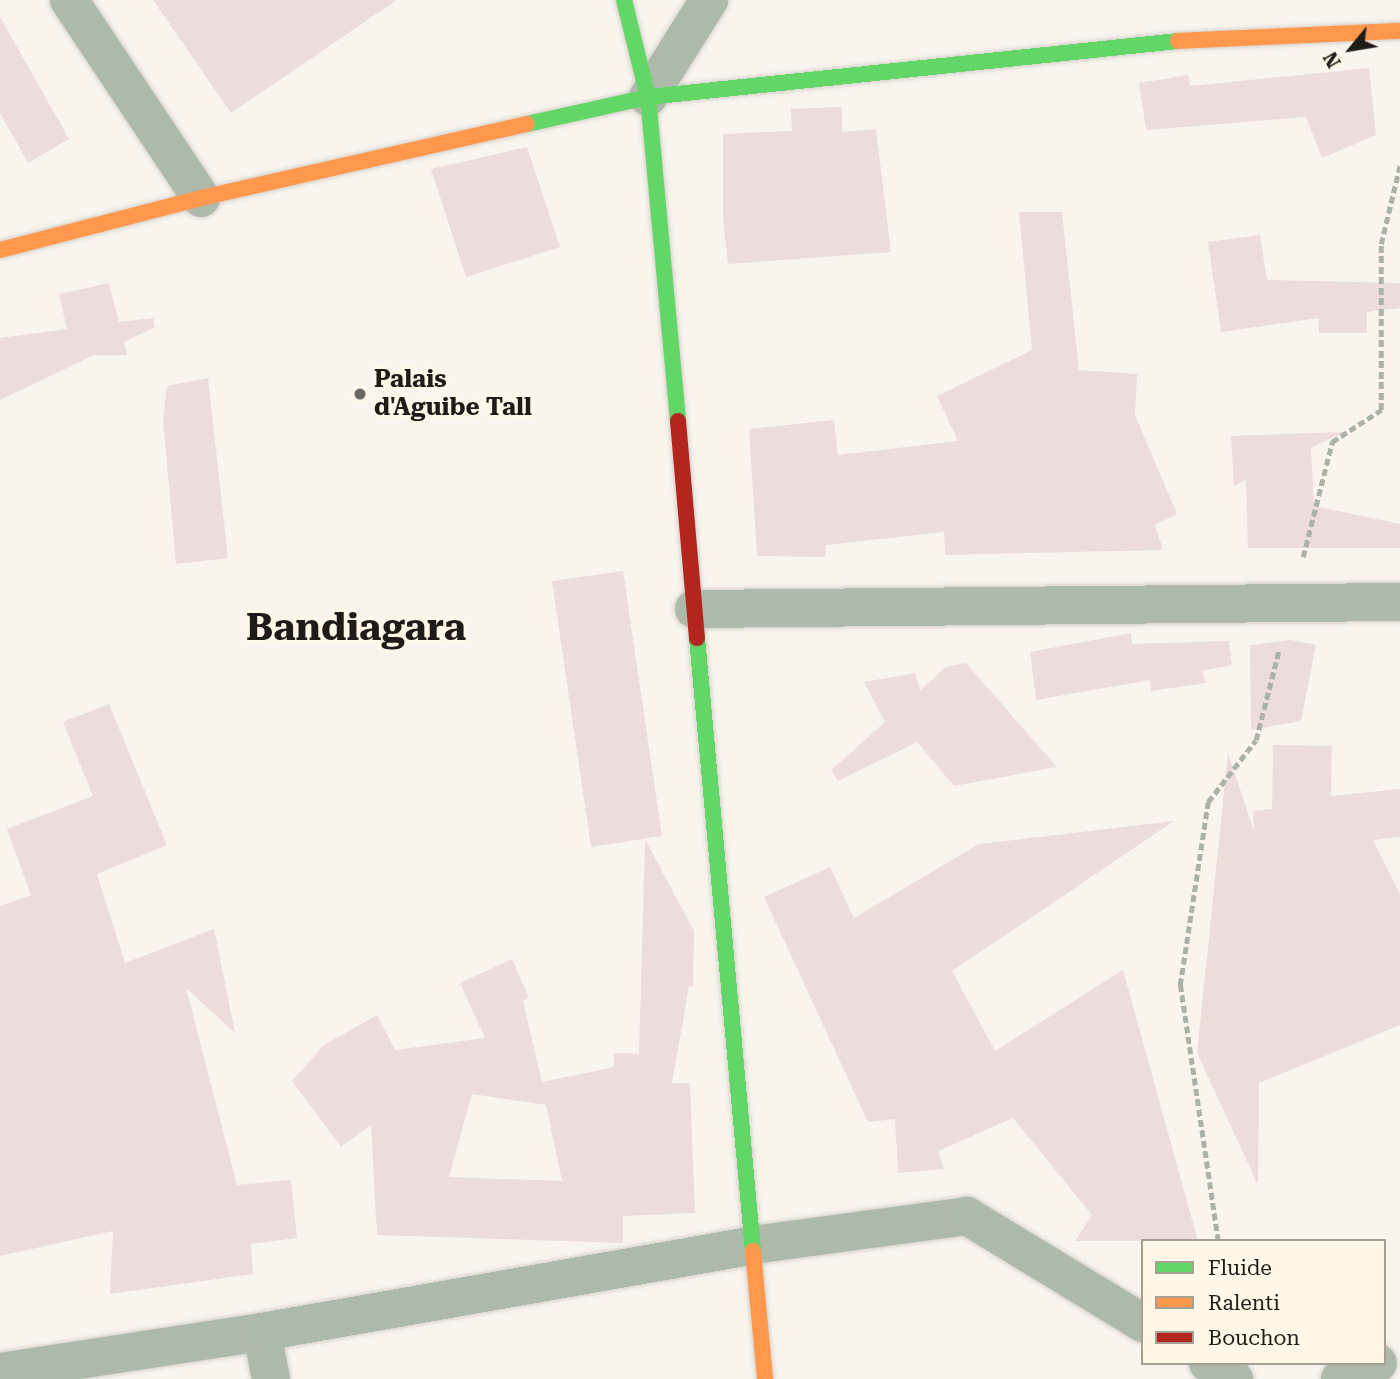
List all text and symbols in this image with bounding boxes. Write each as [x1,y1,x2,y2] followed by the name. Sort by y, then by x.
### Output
[1316,14,1386,84] north arrow
[1319,48,1346,72] text: N
[374,366,532,422] place label: Palais d'Aguibe Tall
[352,386,368,402] marker: Palais d'Aguibe Tall
[246,605,466,651] district label: Bandiagara
[1141,1239,1386,1365] legend
[1208,1256,1272,1280] text: Fluide
[1208,1291,1280,1315] text: Ralenti
[1208,1326,1300,1350] text: Bouchon

